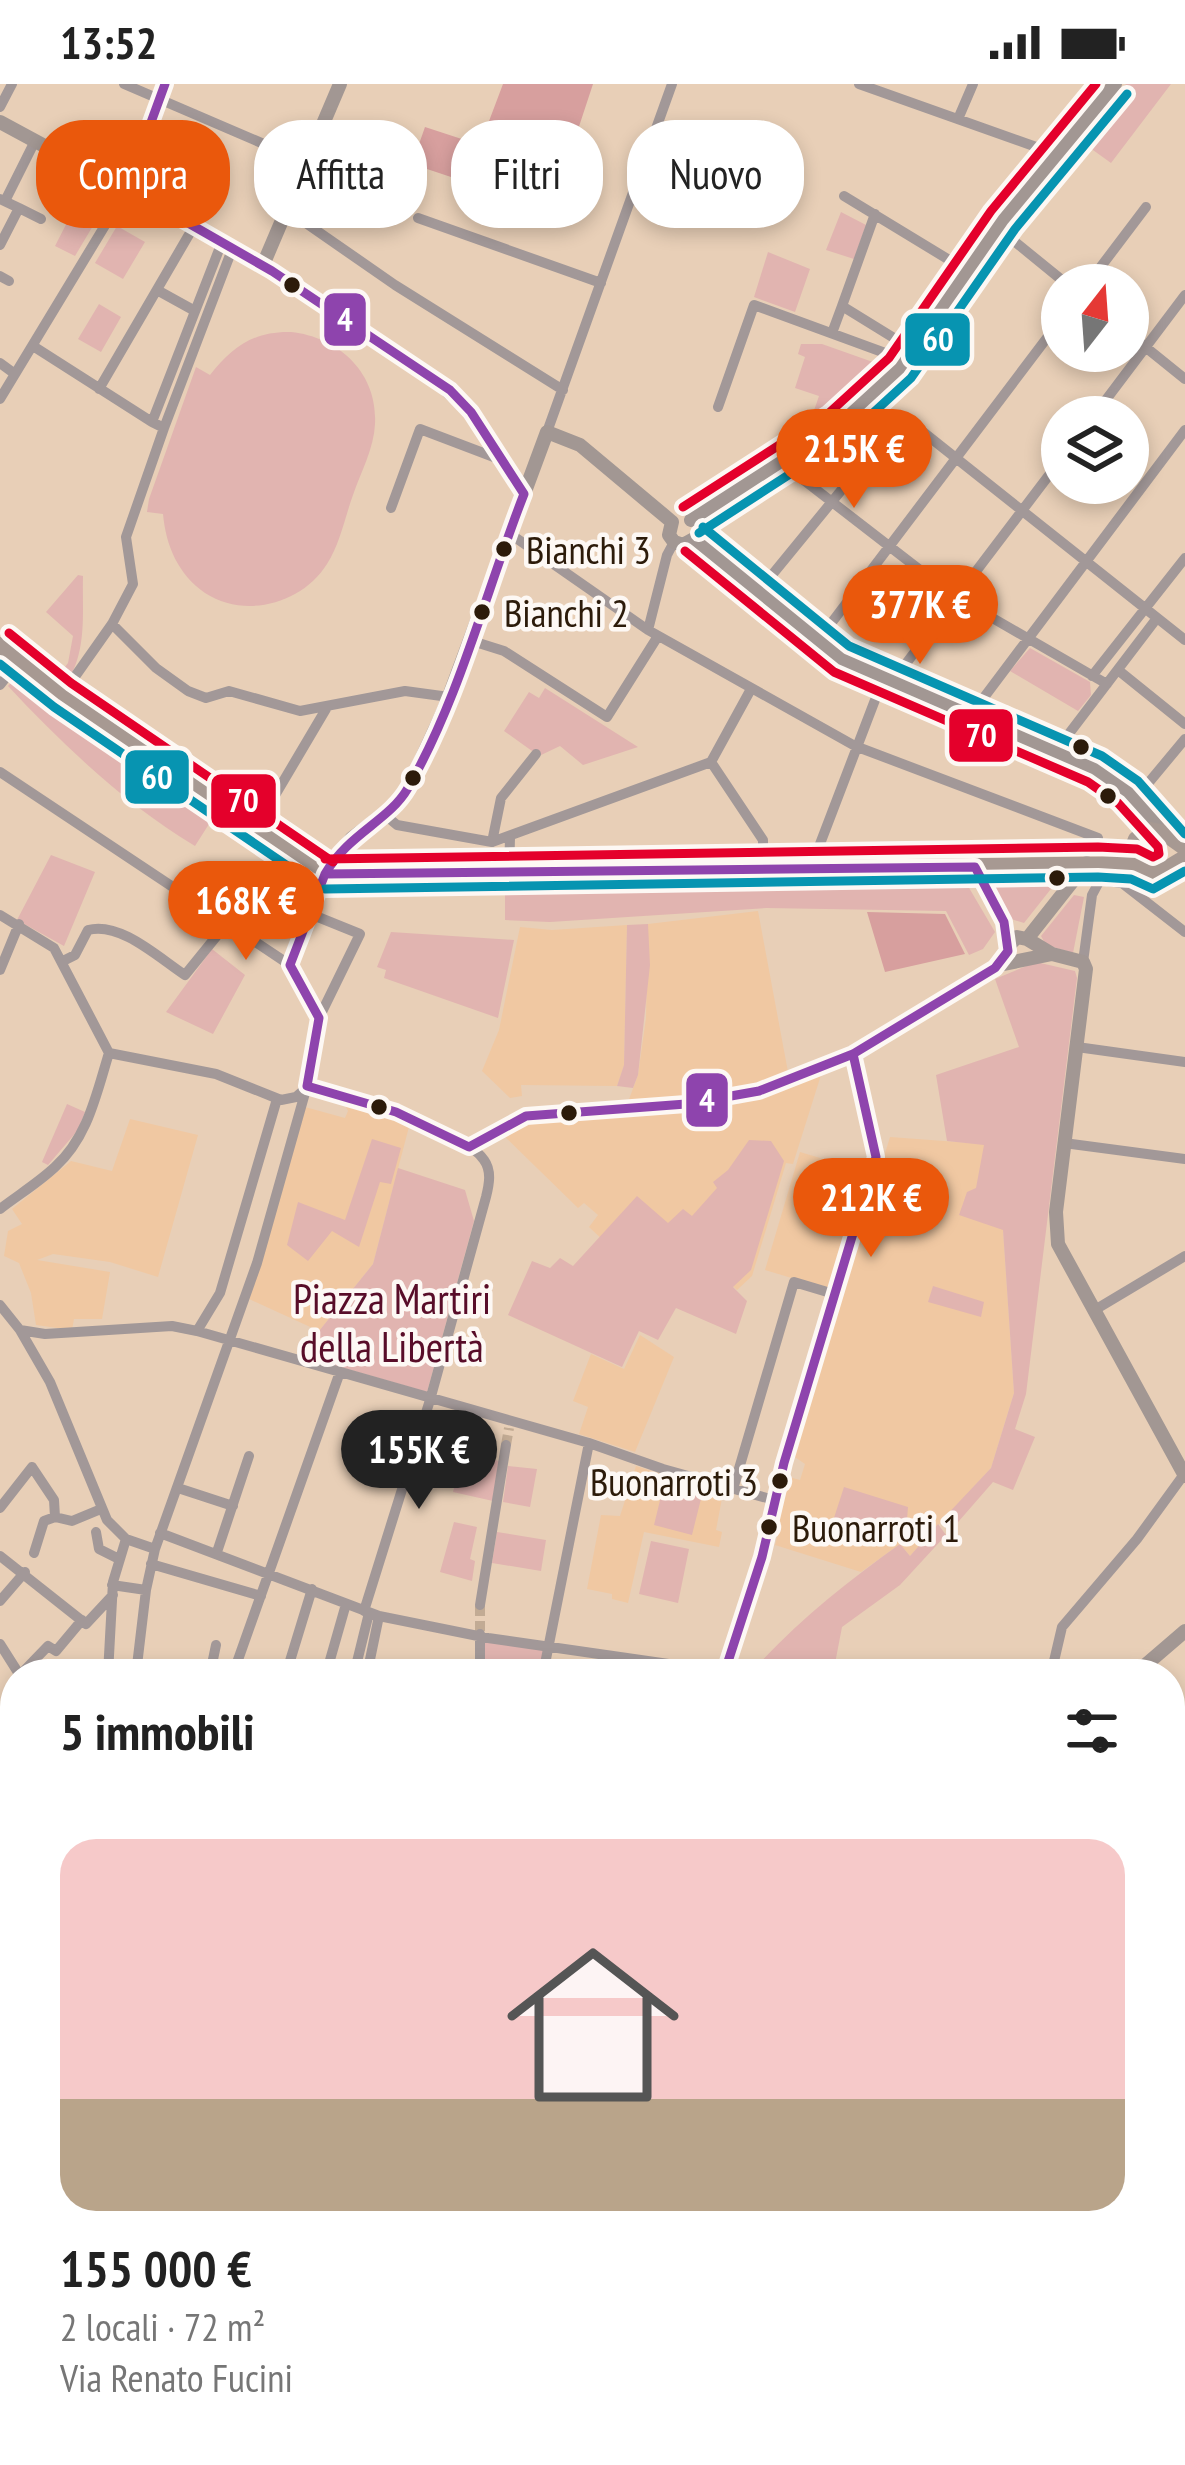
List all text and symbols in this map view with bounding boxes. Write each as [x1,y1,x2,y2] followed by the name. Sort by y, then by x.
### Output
[60,13,157,71] text: 13:52
[36,120,230,228] chip: Compra
[254,120,427,228] chip: Affitta
[451,120,603,228] chip: Filtri
[627,120,804,228] chip: Nuovo
[1041,264,1149,372] north arrow
[1041,264,1149,504] map controls
[281,274,303,296] unlabelled marker
[322,291,368,348] line badge: 4
[337,297,353,340] text: 4
[903,311,972,368] line badge: 60
[922,317,954,360] text: 60
[1041,396,1149,504] button: layers
[756,409,952,511] pin: 215K €
[803,422,905,473] text: 215K €
[526,524,651,575] place label: Bianchi 3
[493,538,515,560] marker: Bianchi 3
[822,565,1018,667] pin: 377K €
[869,578,971,629] text: 377K €
[504,587,629,638] place label: Bianchi 2
[471,601,493,623] marker: Bianchi 2
[947,707,1015,764] line badge: 70
[965,713,997,756] text: 70
[1070,736,1092,758] unlabelled marker
[123,748,191,806] line badge: 60
[141,755,173,798] text: 60
[402,767,424,789] unlabelled marker
[209,772,278,830] line badge: 70
[227,778,259,821] text: 70
[1097,785,1119,807] unlabelled marker
[148,861,344,963] pin: 168K €
[1046,867,1068,889] unlabelled marker
[195,874,297,925] text: 168K €
[684,1071,730,1129] line badge: 4
[699,1078,715,1121] text: 4
[368,1096,390,1118] unlabelled marker
[558,1102,580,1124] unlabelled marker
[773,1158,969,1260] pin: 212K €
[820,1171,922,1222] text: 212K €
[293,1271,491,1374] park label: Piazza Martiri della Libertà
[321,1410,517,1512] pin: 155K €
[368,1423,470,1474] text: 155K €
[590,1456,758,1507] place label: Buonarroti 3
[769,1470,791,1492] marker: Buonarroti 3
[792,1502,960,1553] place label: Buonarroti 1
[758,1516,780,1538] marker: Buonarroti 1
[60,1698,255,1764] text: 5 immobili
[1059,1698,1125,1764] icon: filters
[485,1917,701,2133] icon: home
[60,2235,252,2301] text: 155 000 €
[60,2301,265,2352] text: 2 locali · 72 m²
[60,2352,293,2403] text: Via Renato Fucini

